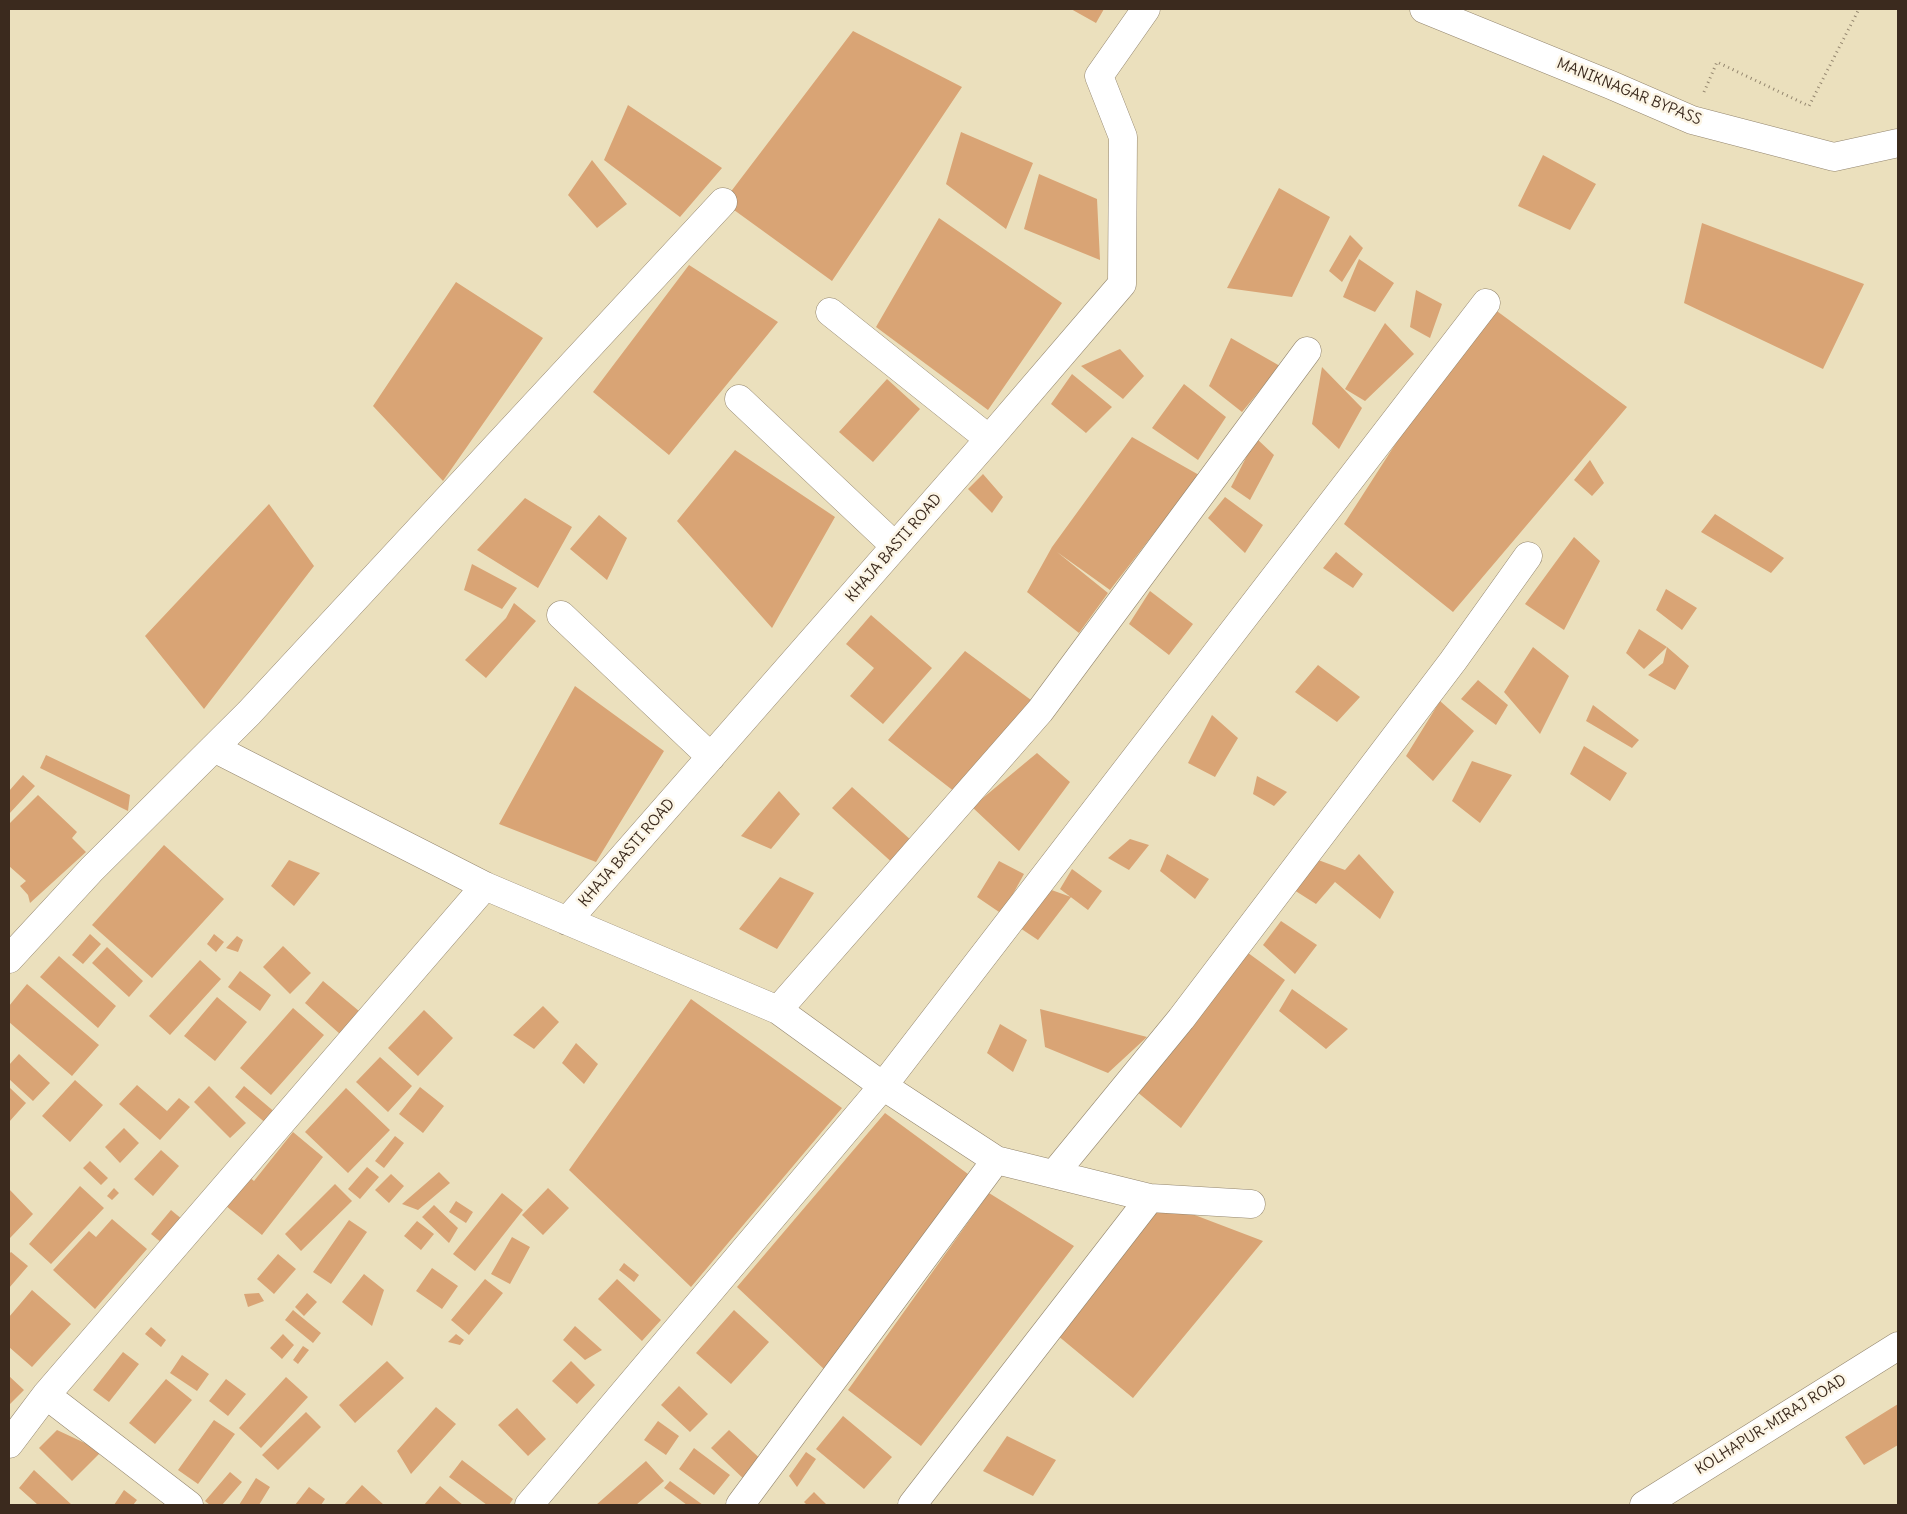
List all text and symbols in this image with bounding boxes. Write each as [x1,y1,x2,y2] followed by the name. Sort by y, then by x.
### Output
[1554,55,1704,129] street label: MANIKNAGAR BYPASS
[842,490,946,606] street label: KHAJA BASTI ROAD
[575,795,679,911] street label: KHAJA BASTI ROAD
[1692,1371,1850,1479] street label: KOLHAPUR-MIRAJ ROAD

